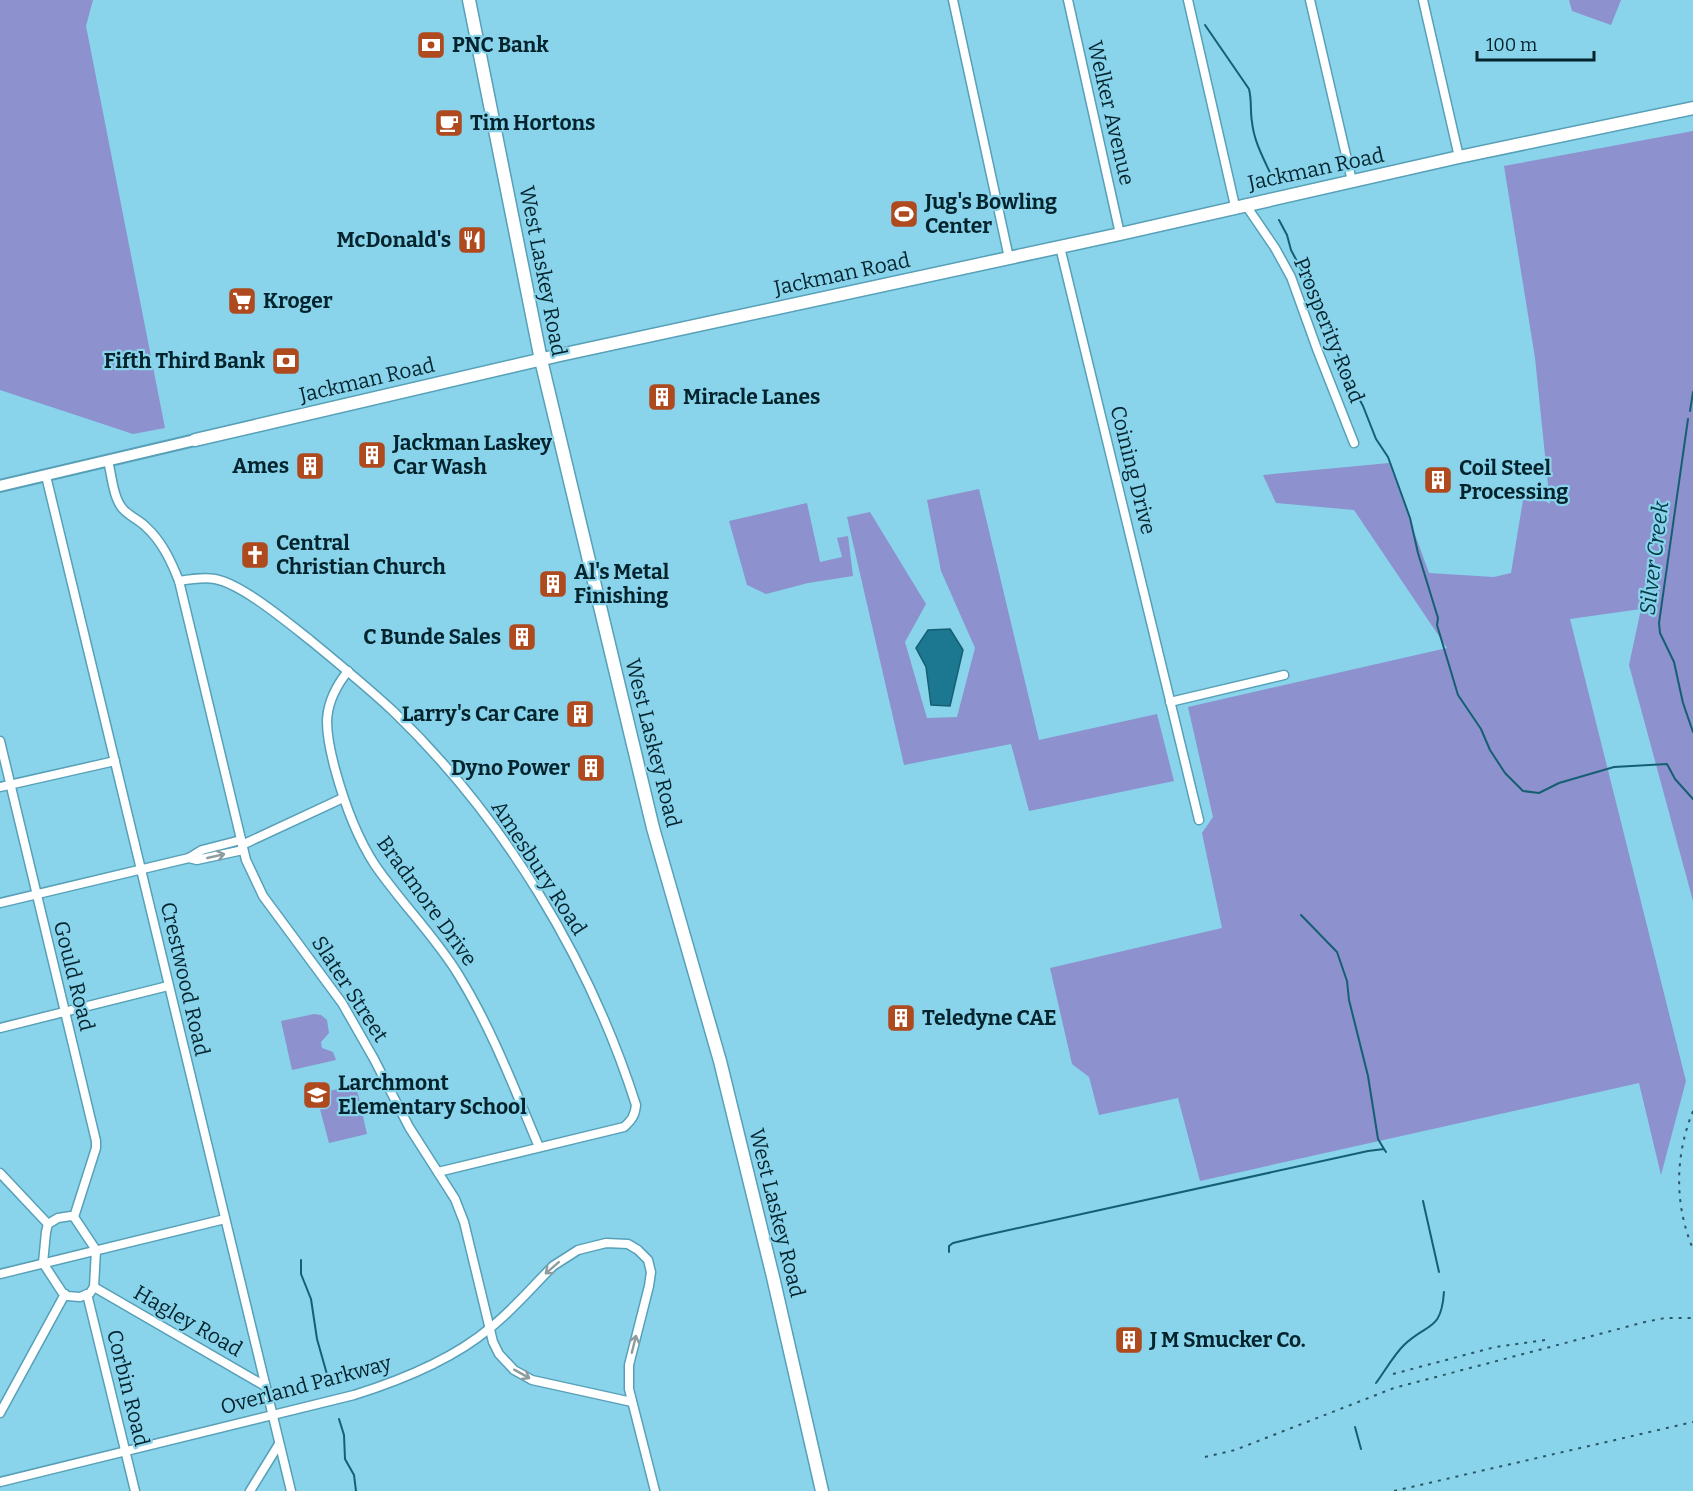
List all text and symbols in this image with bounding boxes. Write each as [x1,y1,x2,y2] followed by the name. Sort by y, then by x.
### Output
[1477,24,1594,62] scale bar
[415,29,447,61] bank icon: PNC Bank
[452,32,549,58] place label: PNC Bank
[1486,34,1537,56] text: 100 m
[1082,38,1140,188] street label: Welker Avenue
[433,107,465,139] cafe icon: Tim Hortons
[470,110,595,136] place label: Tim Hortons
[1245,142,1386,196] street label: Jackman Road
[514,184,572,358] street label: West Laskey Road
[924,189,1057,239] place label: Jug's Bowling Center
[888,198,920,230] sports icon: Jug's Bowling Center
[456,224,488,256] restaurant icon: McDonald's
[336,227,451,253] place label: McDonald's
[771,247,912,301] street label: Jackman Road
[1288,253,1370,407] street label: Prosperity Road
[226,285,258,317] supermarket icon: Kroger
[263,288,333,314] place label: Kroger
[270,345,302,377] bank icon: Fifth Third Bank
[104,348,266,374] place label: Fifth Third Bank
[296,352,437,408] street label: Jackman Road
[646,381,678,413] building icon: Miracle Lanes
[683,384,820,410] place label: Miracle Lanes
[1104,403,1162,537] street label: Coining Drive
[392,430,552,480] place label: Jackman Laskey Car Wash
[356,439,388,471] building icon: Jackman Laskey Car Wash
[294,450,326,482] building icon: Ames
[232,453,289,479] place label: Ames
[1459,455,1568,505] place label: Coil Steel Processing
[1422,464,1454,496] building icon: Coil Steel Processing
[1634,498,1675,617] water label: Silver Creek
[276,530,446,580] place label: Central Christian Church
[239,539,271,571] church icon: Central Christian Church
[574,559,670,609] place label: Al's Metal Finishing
[537,568,569,600] building icon: Al's Metal Finishing
[506,621,538,653] building icon: C Bunde Sales
[363,624,501,650] place label: C Bunde Sales
[619,656,687,830] street label: West Laskey Road
[564,698,596,730] building icon: Larry's Car Care
[402,701,559,727] place label: Larry's Car Care
[575,752,607,784] building icon: Dyno Power
[451,755,570,781] place label: Dyno Power
[486,796,592,940] street label: Amesbury Road
[371,831,483,971] street label: Bradmore Drive
[206,850,225,862] one-way arrow
[155,899,215,1059] street label: Crestwood Road
[48,918,100,1034] street label: Gould Road
[306,931,394,1047] street label: Slater Street
[885,1002,917,1034] building icon: Teledyne CAE
[922,1005,1057,1031] place label: Teledyne CAE
[338,1070,527,1120] place label: Larchmont Elementary School
[301,1079,333,1111] school or university icon: Larchmont Elementary School
[743,1126,811,1300] street label: West Laskey Road
[545,1261,560,1275] one-way arrow
[129,1279,247,1363] street label: Hagley Road
[1113,1324,1145,1356] building icon: J M Smucker Co.
[101,1327,155,1449] street label: Corbin Road
[1149,1327,1306,1353] place label: J M Smucker Co.
[629,1335,641,1354] one-way arrow
[218,1349,395,1420] street label: Overland Parkway
[513,1368,530,1380] one-way arrow

